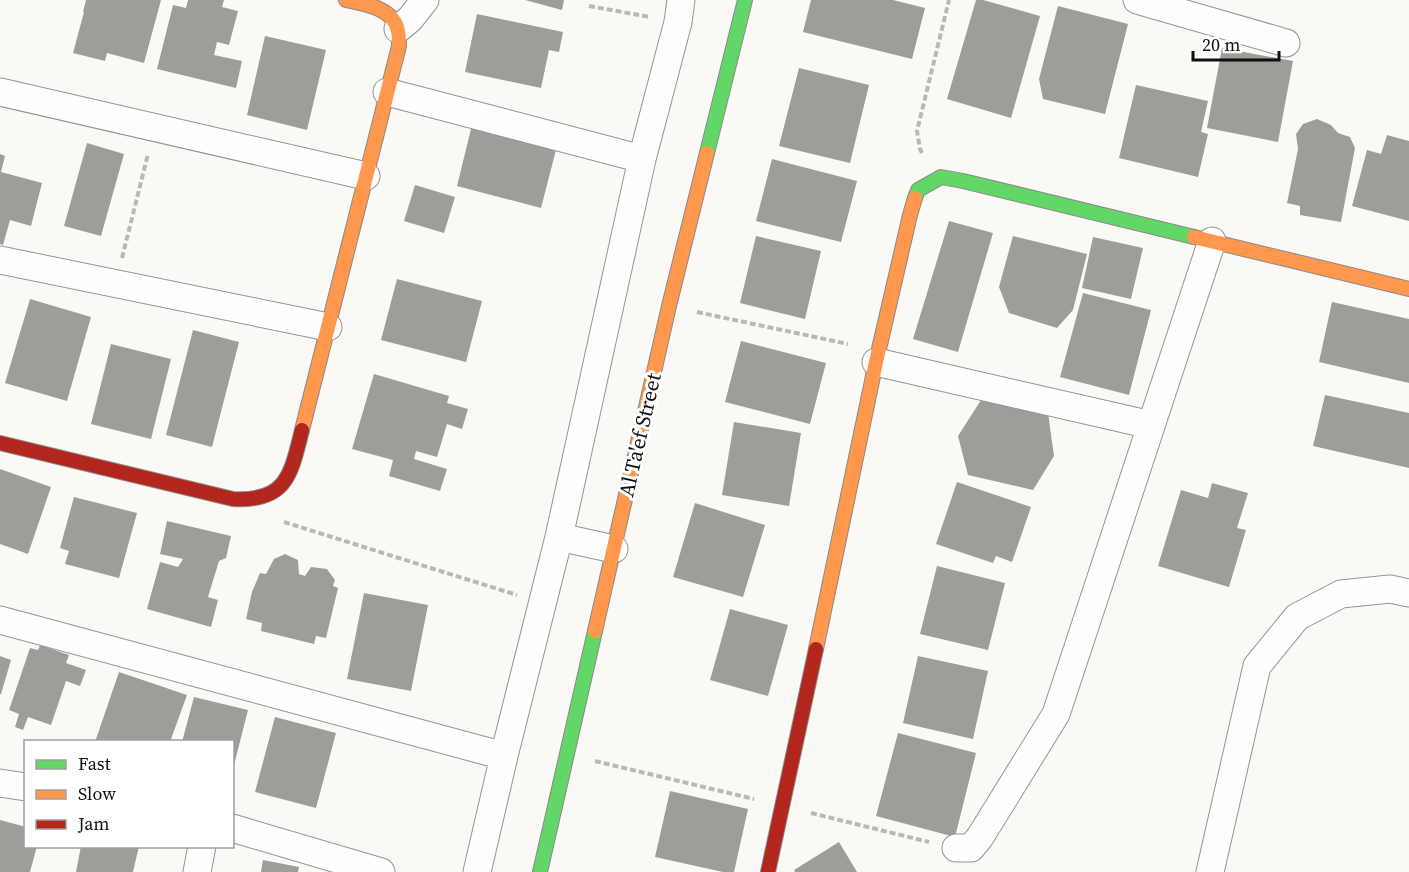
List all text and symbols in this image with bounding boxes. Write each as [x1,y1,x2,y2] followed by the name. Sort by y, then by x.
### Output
[1193,24,1278,62] scale bar
[1202,32,1240,57] text: 20 m
[611,370,668,500] street label: Al Ta'ef Street
[24,740,234,848] legend
[78,751,111,776] text: Fast
[78,781,116,806] text: Slow
[77,811,110,836] text: Jam

